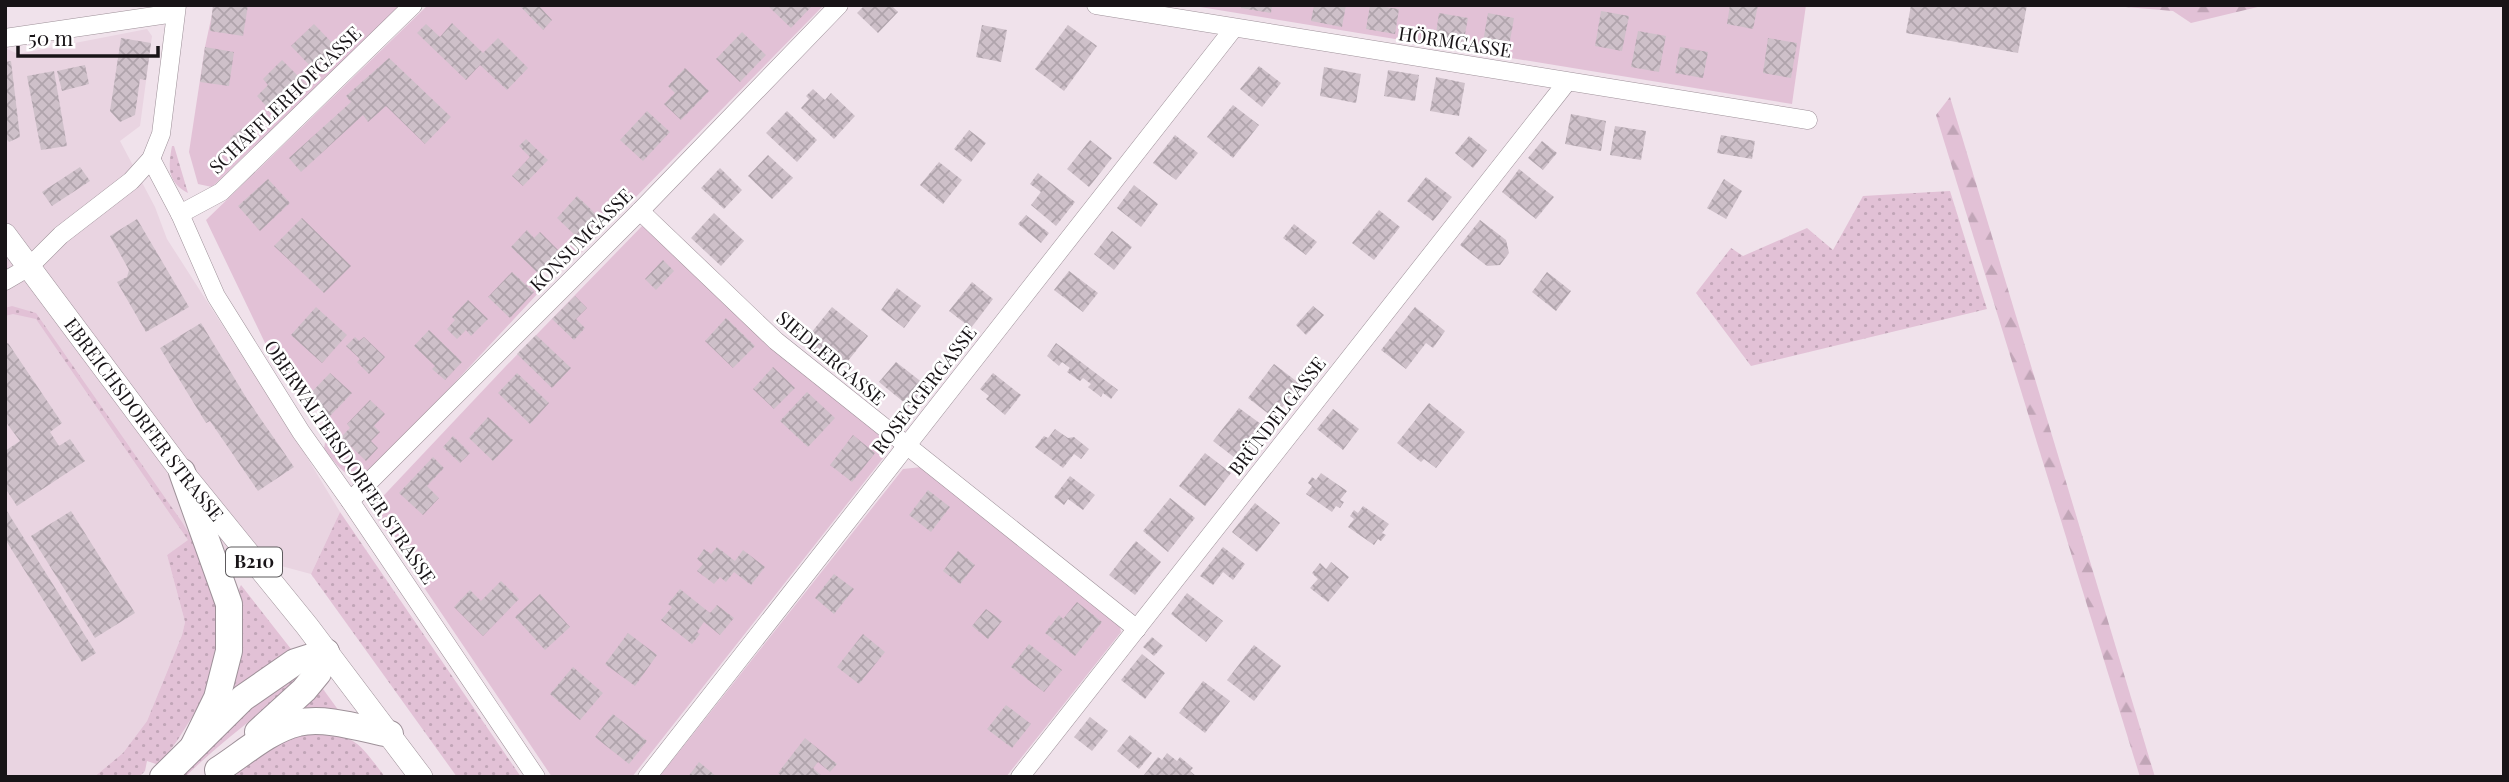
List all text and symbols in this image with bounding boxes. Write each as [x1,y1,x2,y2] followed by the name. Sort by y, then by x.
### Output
[18,14,158,58] scale bar
[1397,19,1514,63] street label: HÖRMGASSE
[203,20,366,179] street label: SCHAFFLERHOFGASSE
[28,23,74,51] text: 50 m
[523,182,638,297] street label: KONSUMGASSE
[772,304,891,410] street label: SIEDLERGASSE
[59,312,230,526] street label: EBREICHSDORFER STRASSE
[865,320,982,459] street label: ROSEGGERGASSE
[259,334,443,589] street label: OBERWALTERSDORFER STRASSE
[1222,351,1331,480] street label: BRÜNDELGASSE
[226,548,282,576] road number: B210

